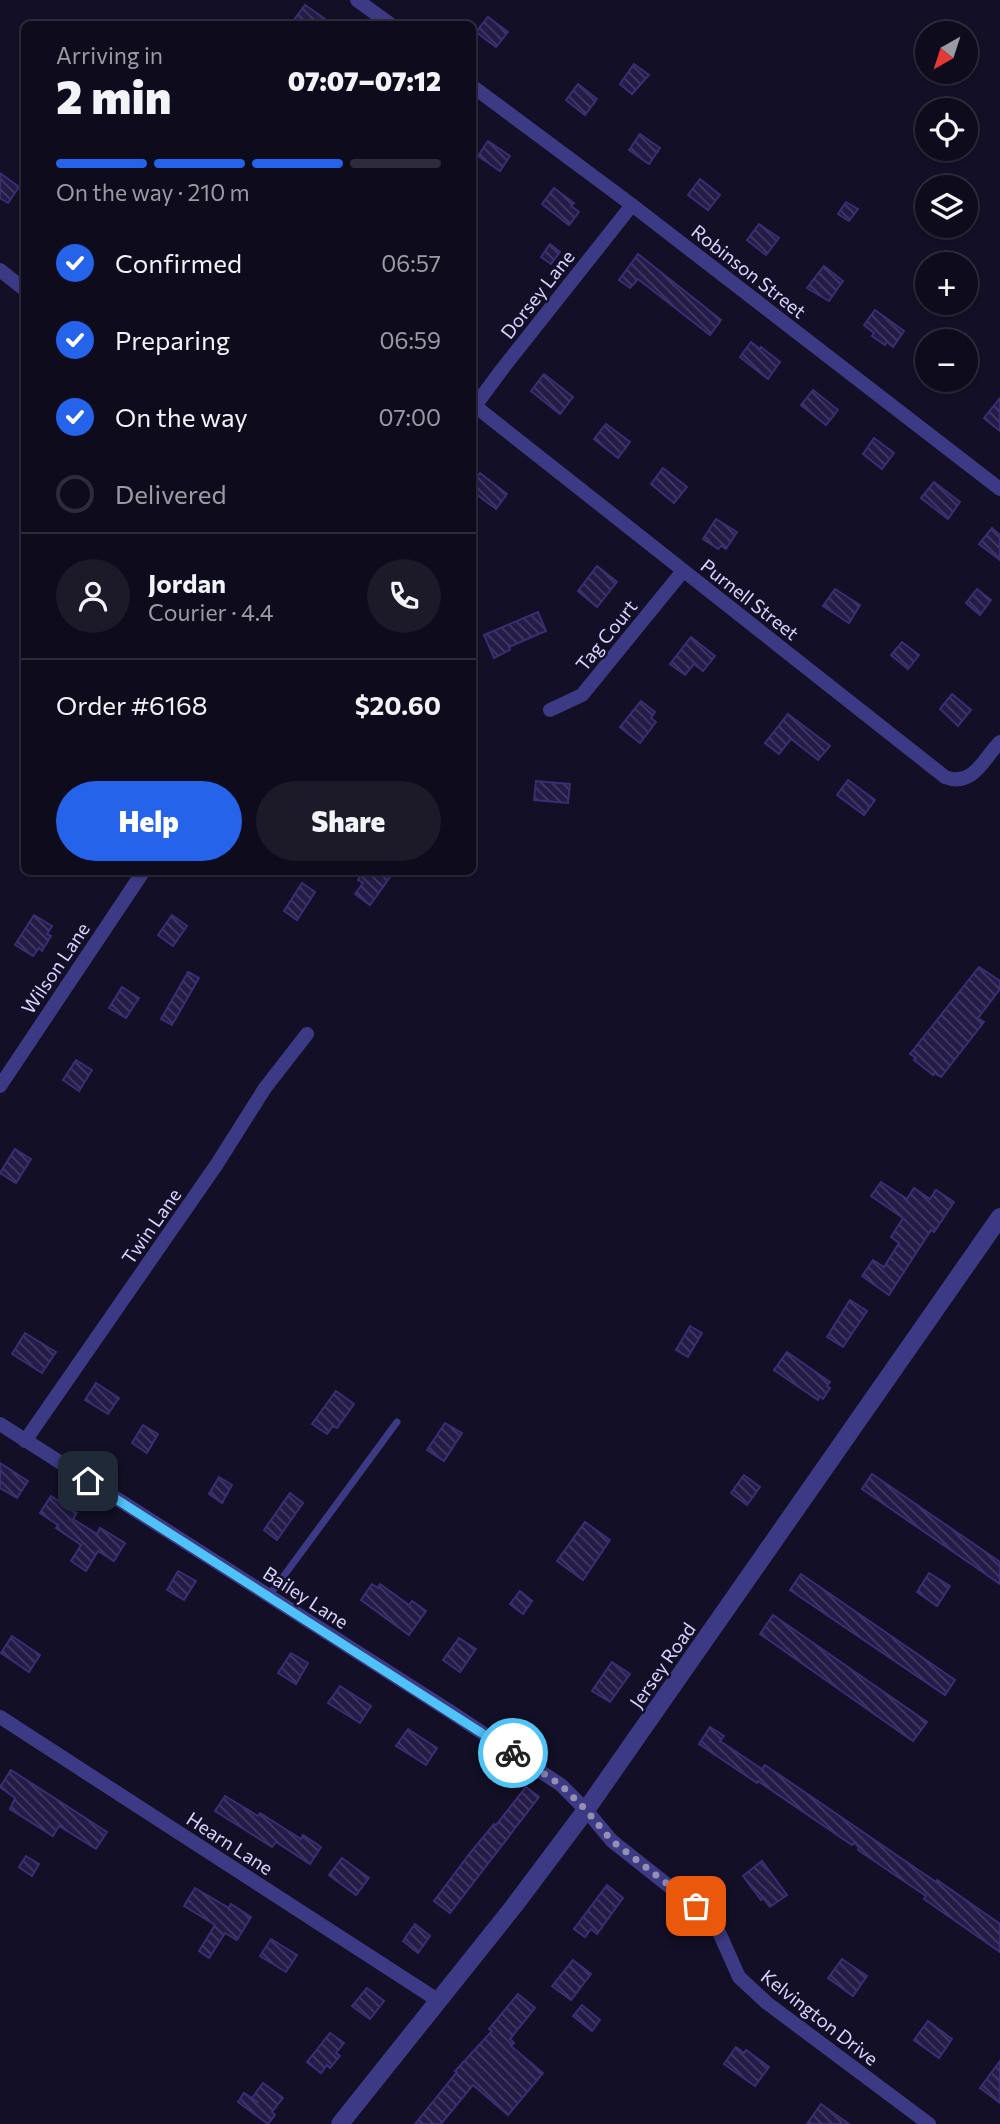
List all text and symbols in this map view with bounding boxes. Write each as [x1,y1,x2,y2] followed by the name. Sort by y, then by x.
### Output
[915,21,978,84] north arrow
[915,21,978,392] map controls
[56,41,163,69] text: Arriving in
[288,65,441,96] text: 07:07–07:12
[56,67,172,123] text: 2 min
[915,98,978,161] button: locate
[915,175,978,238] button: layers
[56,178,250,206] text: On the way · 210 m
[687,219,811,323] street label: Robinson Street
[56,244,94,282] icon: check
[495,245,579,343] street label: Dorsey Lane
[115,247,242,278] text: Confirmed
[381,249,441,277] text: 06:57
[915,252,978,315] button: +
[56,321,94,359] icon: check
[115,324,230,355] text: Preparing
[379,326,441,354] text: 06:59
[915,329,978,392] button: −
[56,398,94,436] icon: check
[115,401,248,432] text: On the way
[379,403,441,431] text: 07:00
[115,478,226,509] text: Delivered
[696,554,804,645] street label: Purnell Street
[56,559,130,633] button: person
[367,559,441,633] button: phone
[148,567,226,598] text: Jordan
[570,595,642,675] street label: Tag Court
[148,598,274,626] text: Courier · 4.4
[56,689,208,720] text: Order #6168
[355,689,441,720] text: $20.60
[56,781,242,861] button: Help
[256,781,441,861] button: Share
[16,918,94,1018] street label: Wilson Lane
[117,1184,185,1268] street label: Twin Lane
[58,1451,118,1511] pin
[69,1462,107,1500] icon: home
[259,1561,353,1633] street label: Bailey Lane
[624,1618,700,1712] street label: Jersey Road
[478,1718,548,1788] courier
[494,1734,532,1772] icon: bike
[183,1807,277,1879] street label: Hearn Lane
[666,1876,726,1936] pin
[677,1887,715,1925] icon: bag
[757,1964,883,2070] street label: Kelvington Drive

